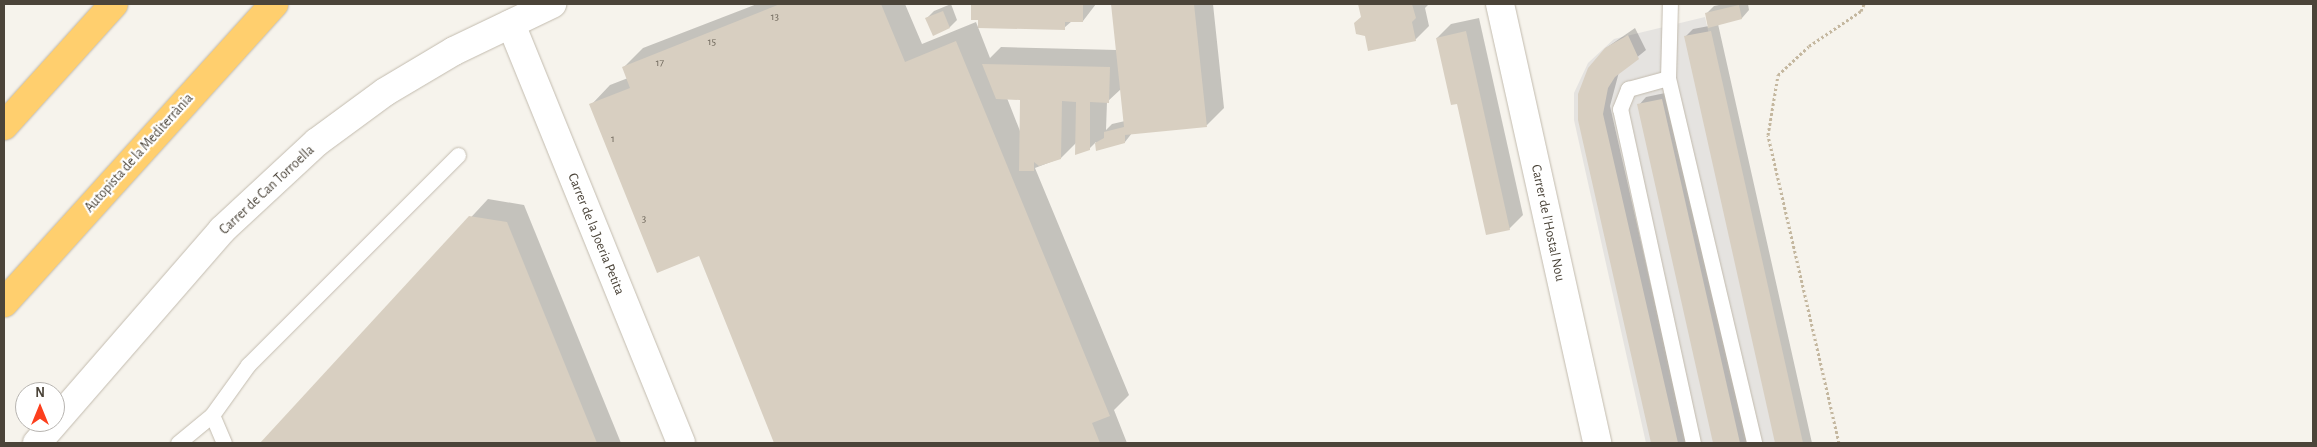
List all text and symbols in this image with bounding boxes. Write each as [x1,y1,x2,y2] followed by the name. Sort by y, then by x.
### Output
[771,10,779,24] house number: 13
[708,35,716,49] house number: 15
[656,56,664,70] house number: 17
[81,90,197,216] street label: Autopista de la Mediterrània
[611,132,615,146] house number: 1
[216,142,318,238] street label: Carrer de Can Torroella
[1527,163,1569,283] street label: Carrer de l'Hostal Nou
[564,171,628,297] street label: Carrer de la Joeria Petita
[642,212,646,226] house number: 3
[15,382,65,432] north arrow
[35,386,45,400] text: N

